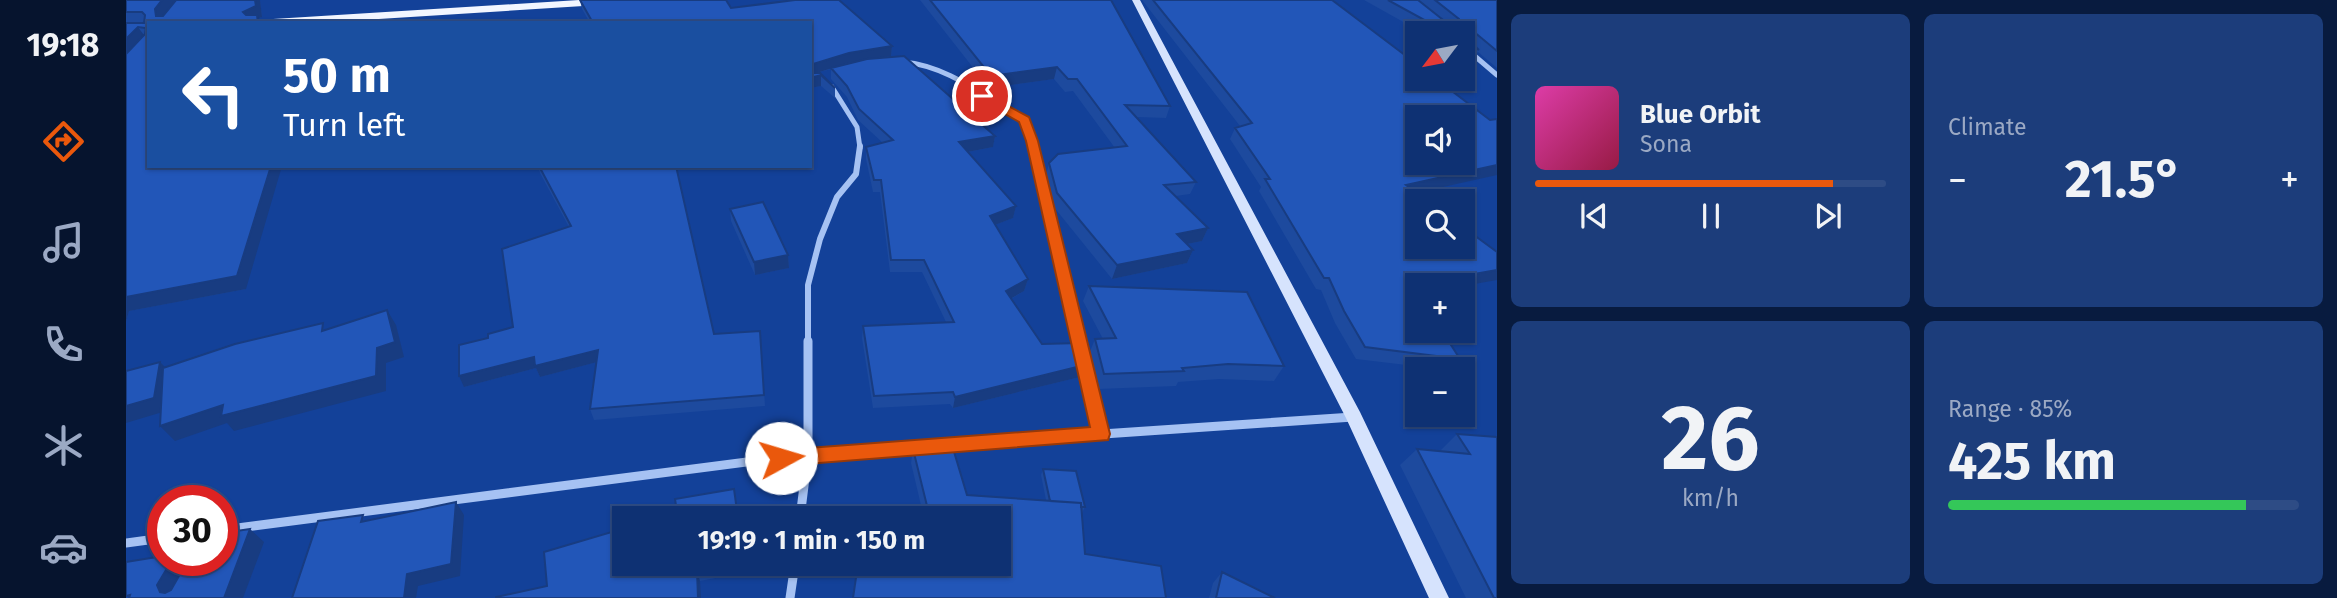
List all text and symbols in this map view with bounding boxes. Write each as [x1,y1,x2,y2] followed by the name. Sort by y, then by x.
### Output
[1405,21,1475,91] north arrow
[1405,21,1475,427] map controls
[27,26,99,64] text: 19:18
[283,46,391,105] text: 50 m
[168,49,259,140] icon: left
[952,66,1012,126] pin
[963,77,1001,115] icon: arrive
[1640,99,1760,130] text: Blue Orbit
[1405,105,1475,175] button: sound
[283,106,405,144] text: Turn left
[1948,113,2027,141] text: Climate
[39,117,88,166] icon: directions
[1640,130,1692,158] text: Sona
[2065,148,2182,211] text: 21.5°
[1948,157,1967,203] text: −
[2280,157,2299,203] text: +
[1405,189,1475,259] button: search
[1575,197,1613,235] icon: previous
[1692,197,1730,235] icon: pause
[1809,197,1847,235] icon: next
[39,218,88,267] icon: music
[1405,273,1475,343] button: +
[39,320,88,369] icon: phone
[1405,357,1475,427] button: −
[1661,384,1760,493] text: 26
[1948,395,2072,423] text: Range · 85%
[39,421,88,470] icon: climate
[744,421,818,495] position arrow
[1948,430,2116,493] text: 425 km
[1682,484,1739,512] text: km/h
[147,485,238,576] speed limit sign: 30
[39,523,88,572] icon: car
[698,525,925,556] text: 19:19 · 1 min · 150 m

